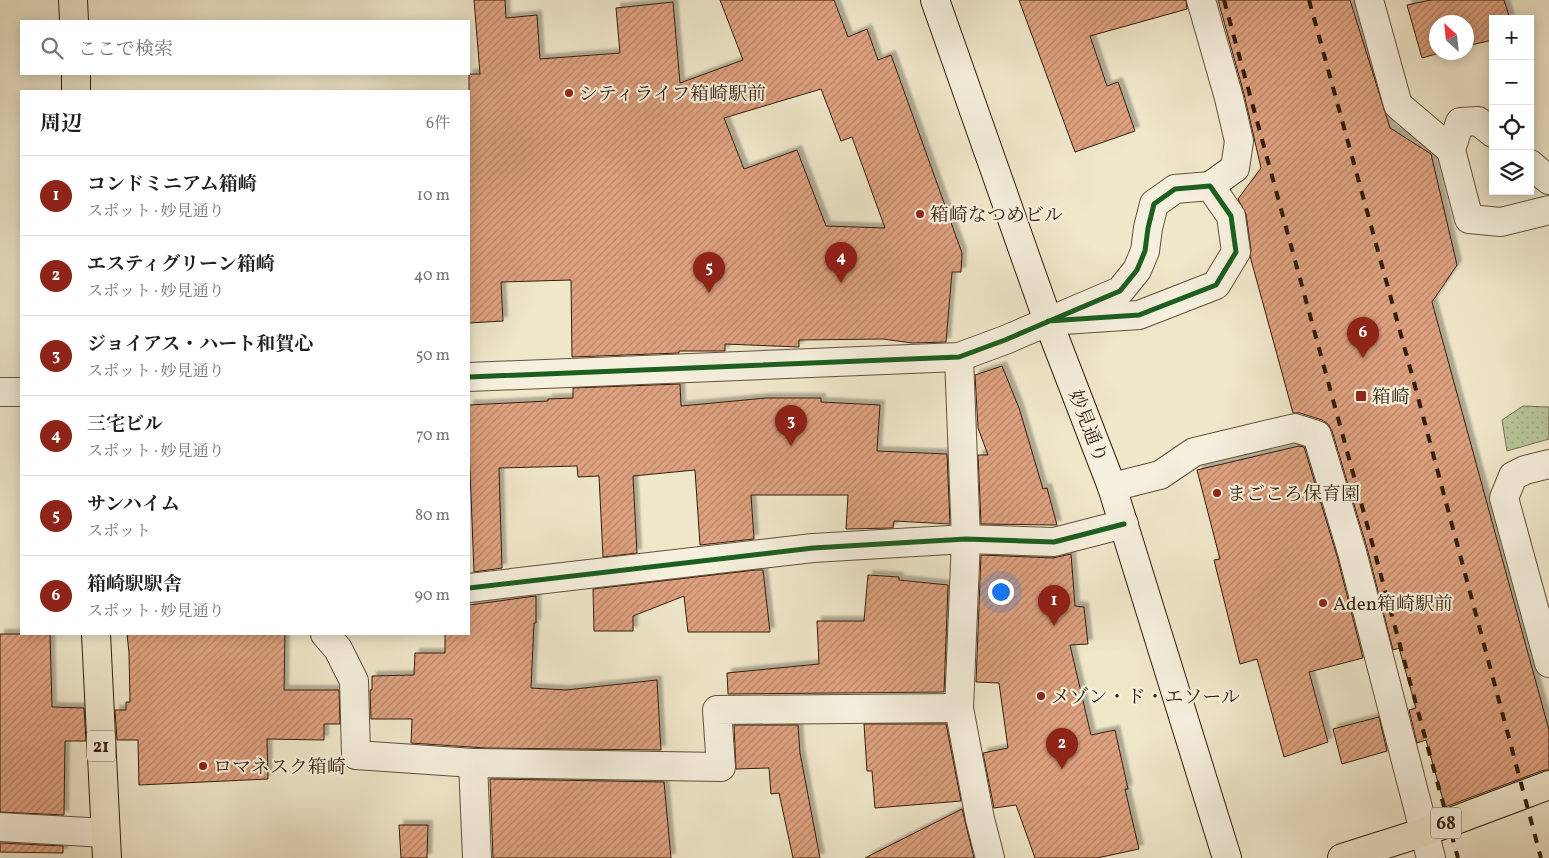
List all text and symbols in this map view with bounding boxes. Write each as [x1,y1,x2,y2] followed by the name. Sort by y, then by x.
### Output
[1429,15,1474,60] north arrow
[1489,15,1534,195] map controls
[1489,15,1534,60] button: +
[20,20,470,75] search box
[38,34,66,62] icon: search
[78,37,173,63] text: ここで検索
[1489,60,1534,105] button: −
[579,82,766,108] place label: シティライフ箱崎駅前
[563,87,575,99] marker: シティライフ箱崎駅前
[1489,105,1534,150] button: locate
[40,110,82,139] text: 周辺
[426,113,450,135] text: 6件
[1489,150,1534,195] button: layers
[87,172,257,198] text: コンドミニアム箱崎
[53,185,59,207] text: 1
[417,185,450,207] text: 10 m
[87,201,225,223] text: スポット · 妙見通り
[930,203,1063,229] place label: 箱崎なつめビル
[914,208,926,220] marker: 箱崎なつめビル
[825,242,857,283] pin: 4
[87,252,275,278] text: エスティグリーン箱崎
[693,252,725,293] pin: 5
[52,265,60,287] text: 2
[414,265,450,287] text: 40 m
[87,281,225,303] text: スポット · 妙見通り
[1347,317,1379,358] pin: 6
[87,332,313,358] text: ジョイアス・ハート和賀心
[52,345,60,367] text: 3
[416,345,450,367] text: 50 m
[87,361,225,383] text: スポット · 妙見通り
[1372,385,1410,411] place label: 箱崎
[1061,387,1113,467] street label: 妙見通り
[1354,389,1368,403] marker: 箱崎
[775,405,807,446] pin: 3
[87,412,163,438] text: 三宅ビル
[51,425,61,447] text: 4
[416,425,450,447] text: 70 m
[87,441,225,463] text: スポット · 妙見通り
[1227,482,1360,508] place label: まごころ保育園
[1211,487,1223,499] marker: まごころ保育園
[87,492,180,518] text: サンハイム
[52,505,60,527] text: 5
[415,505,450,527] text: 80 m
[87,521,151,543] text: スポット
[87,572,182,598] text: 箱崎駅駅舎
[988,579,1014,605] your location
[52,585,60,607] text: 6
[414,585,450,607] text: 90 m
[1038,585,1070,626] pin: 1
[1333,592,1453,618] place label: Aden箱崎駅前
[1317,597,1329,609] marker: Aden箱崎駅前
[87,601,225,623] text: スポット · 妙見通り
[1051,685,1240,711] place label: メゾン・ド・エソール
[1035,690,1047,702] marker: メゾン・ド・エソール
[1046,728,1078,769] pin: 2
[87,730,115,761] road number: 21
[213,755,346,781] place label: ロマネスク箱崎
[197,760,209,772] marker: ロマネスク箱崎
[1431,808,1461,838] road number: 68

